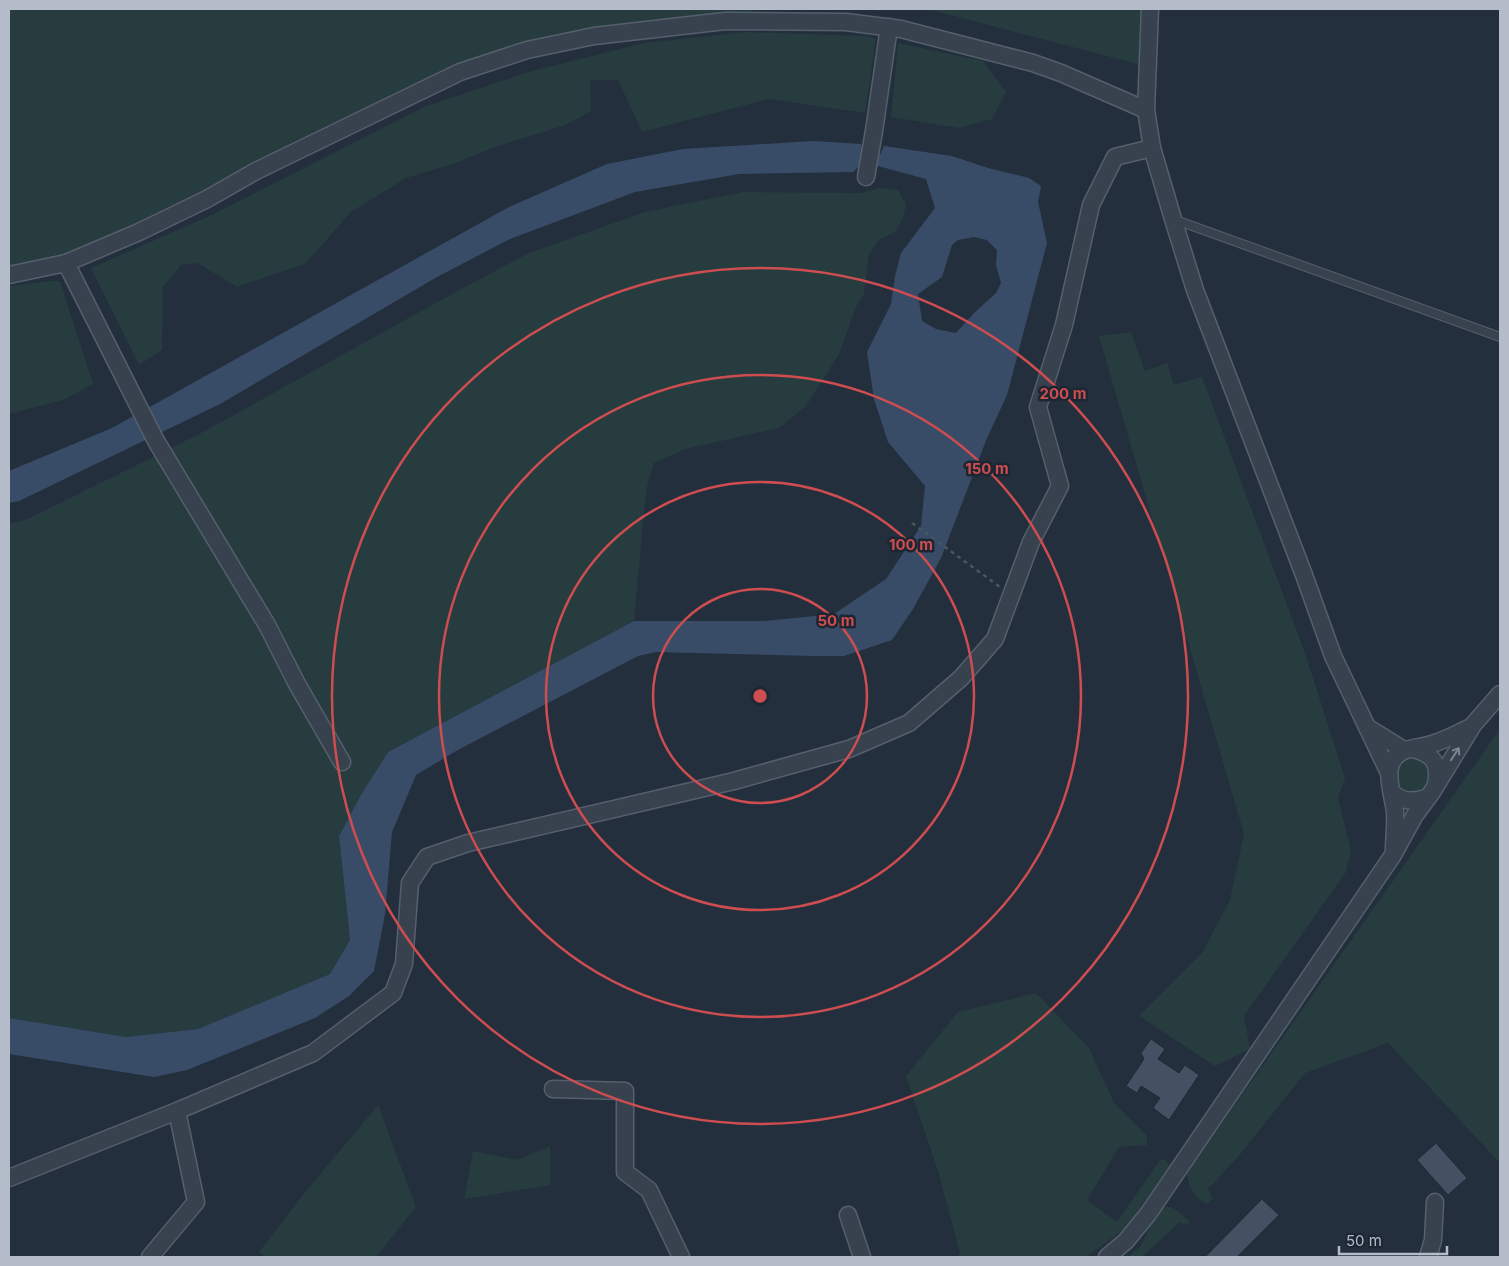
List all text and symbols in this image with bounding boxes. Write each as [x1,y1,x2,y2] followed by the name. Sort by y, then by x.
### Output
[1040,384,1086,403] text: 200 m
[965,459,1009,478] text: 150 m
[889,535,933,554] text: 100 m
[818,611,854,630] text: 50 m
[751,687,769,705] centre of rings
[1450,747,1460,761] one-way arrow
[1339,1224,1446,1256] scale bar
[1346,1231,1382,1250] text: 50 m

